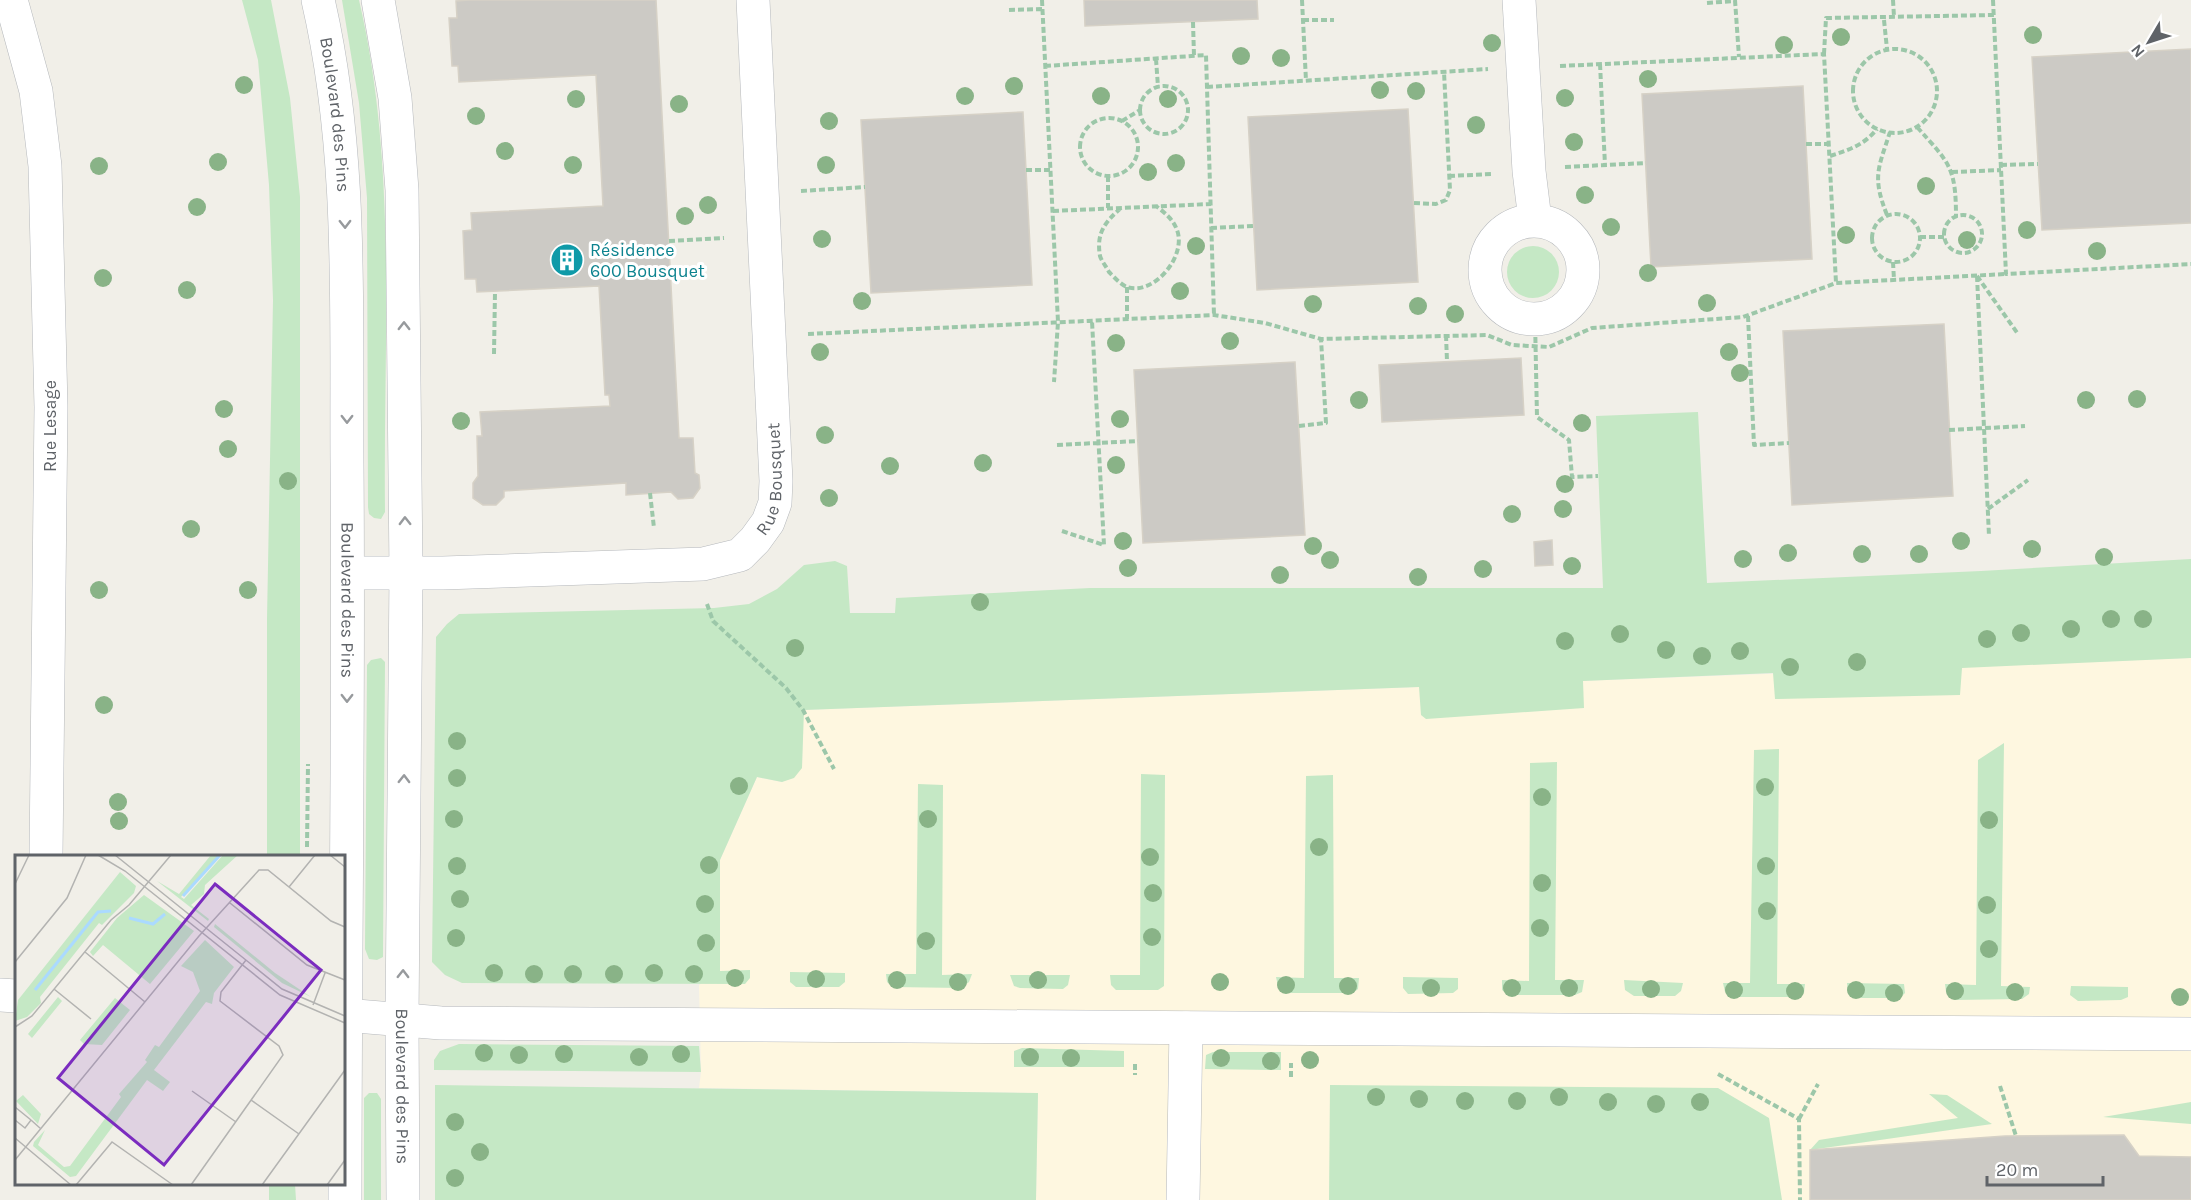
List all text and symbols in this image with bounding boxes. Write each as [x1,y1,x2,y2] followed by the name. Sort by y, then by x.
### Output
[2119,12,2179,72] north arrow
[315,35,355,193] street label: Boulevard des Pins
[2127,41,2149,62] text: N
[339,220,351,229] one-way arrow
[590,239,705,282] place label: Résidence 600 Bousquet
[549,242,585,278] building icon: Résidence 600 Bousquet
[398,321,410,330] one-way arrow
[39,380,61,472] street label: Rue Lesage
[340,415,353,424] one-way arrow
[751,422,787,540] street label: Rue Bousquet
[399,516,411,525] one-way arrow
[336,522,359,678] street label: Boulevard des Pins
[341,694,353,703] one-way arrow
[398,774,410,783] one-way arrow
[15,855,345,1185] inset map
[396,969,409,978] one-way arrow
[391,1008,414,1164] street label: Boulevard des Pins
[1987,1149,2102,1187] scale bar
[1996,1159,2038,1181] text: 20 m

